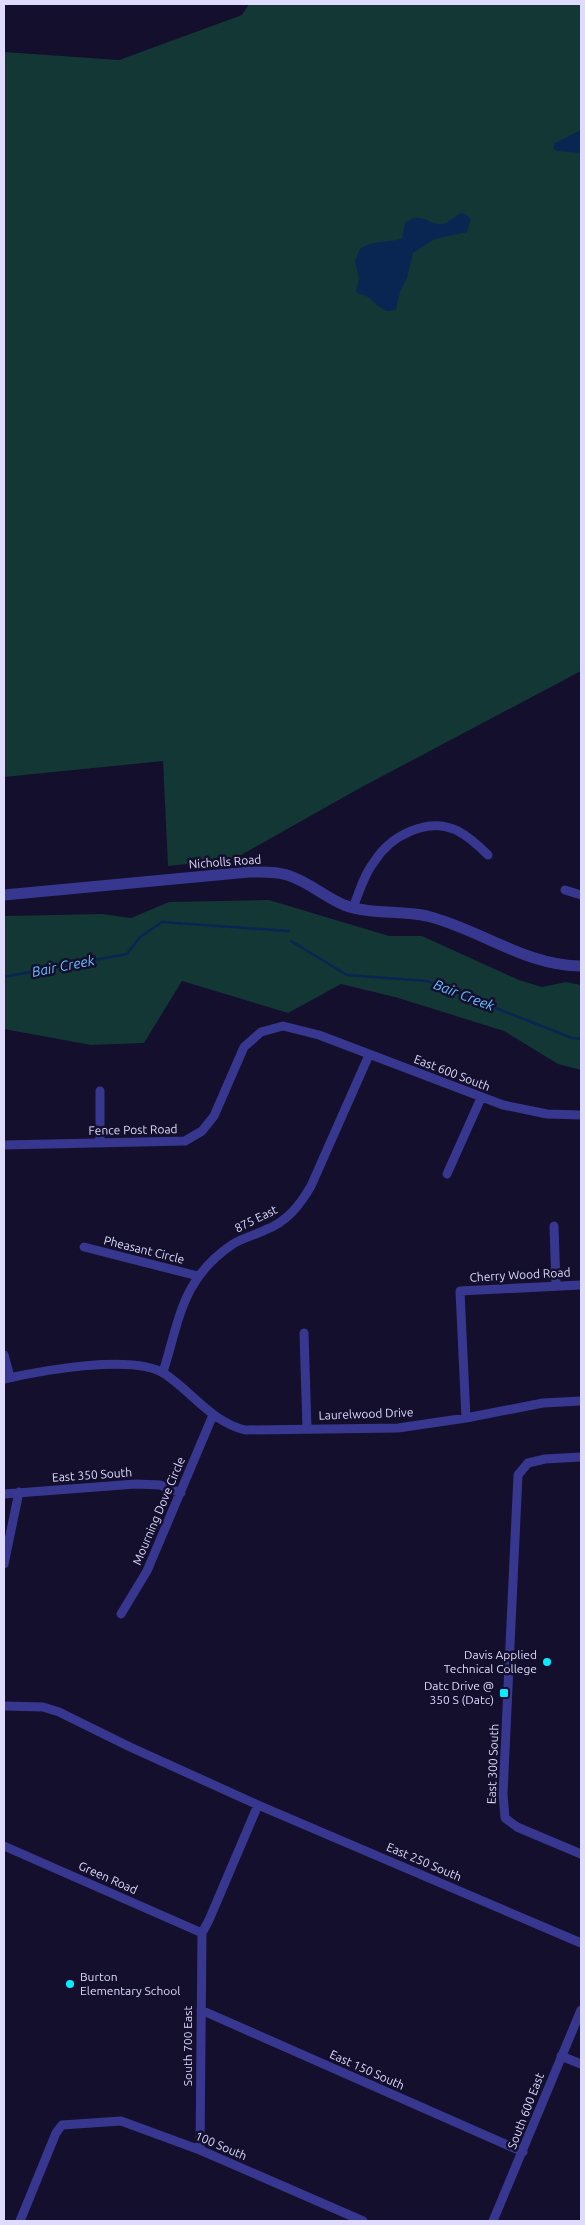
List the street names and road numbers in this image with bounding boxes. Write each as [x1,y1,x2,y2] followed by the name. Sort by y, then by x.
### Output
[188,852,262,871] street label: Nicholls Road
[412,1052,492,1093] street label: East 600 South
[88,1122,178,1137] street label: Fence Post Road
[232,1203,279,1234] street label: 875 East
[102,1233,186,1266] street label: Pheasant Circle
[469,1265,571,1284] street label: Cherry Wood Road
[318,1405,414,1422] street label: Laurelwood Drive
[130,1455,187,1567] street label: Mourning Dove Circle
[51,1465,132,1484] street label: East 350 South
[485,1724,500,1804] street label: East 300 South
[385,1840,464,1883] street label: East 250 South
[77,1859,140,1896] street label: Green Road
[181,2006,194,2086] street label: South 700 East
[328,2047,407,2092] street label: East 150 South
[505,2071,546,2151] street label: South 600 East
[193,2129,249,2162] street label: 100 South

